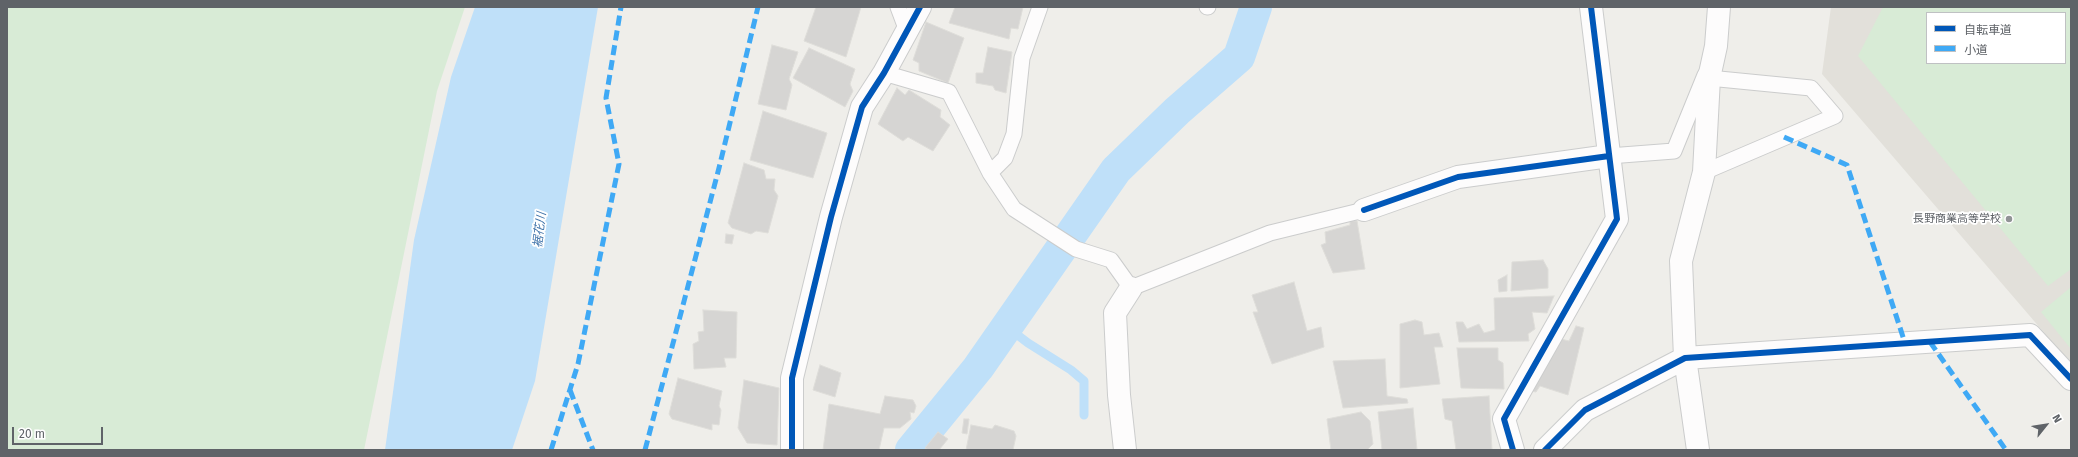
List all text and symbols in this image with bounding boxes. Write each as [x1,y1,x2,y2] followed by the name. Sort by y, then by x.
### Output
[1926,12,2066,64] legend
[1964,23,2012,37] text: 自転車道
[1964,43,1988,57] text: 小道
[531,211,549,249] water label: 裾花川
[1913,212,2001,226] place label: 長野商業高等学校
[2004,214,2014,224] marker: 長野商業高等学校
[2026,405,2066,445] north arrow
[2049,412,2064,425] text: N
[14,419,105,445] scale bar
[19,427,45,441] text: 20 m

